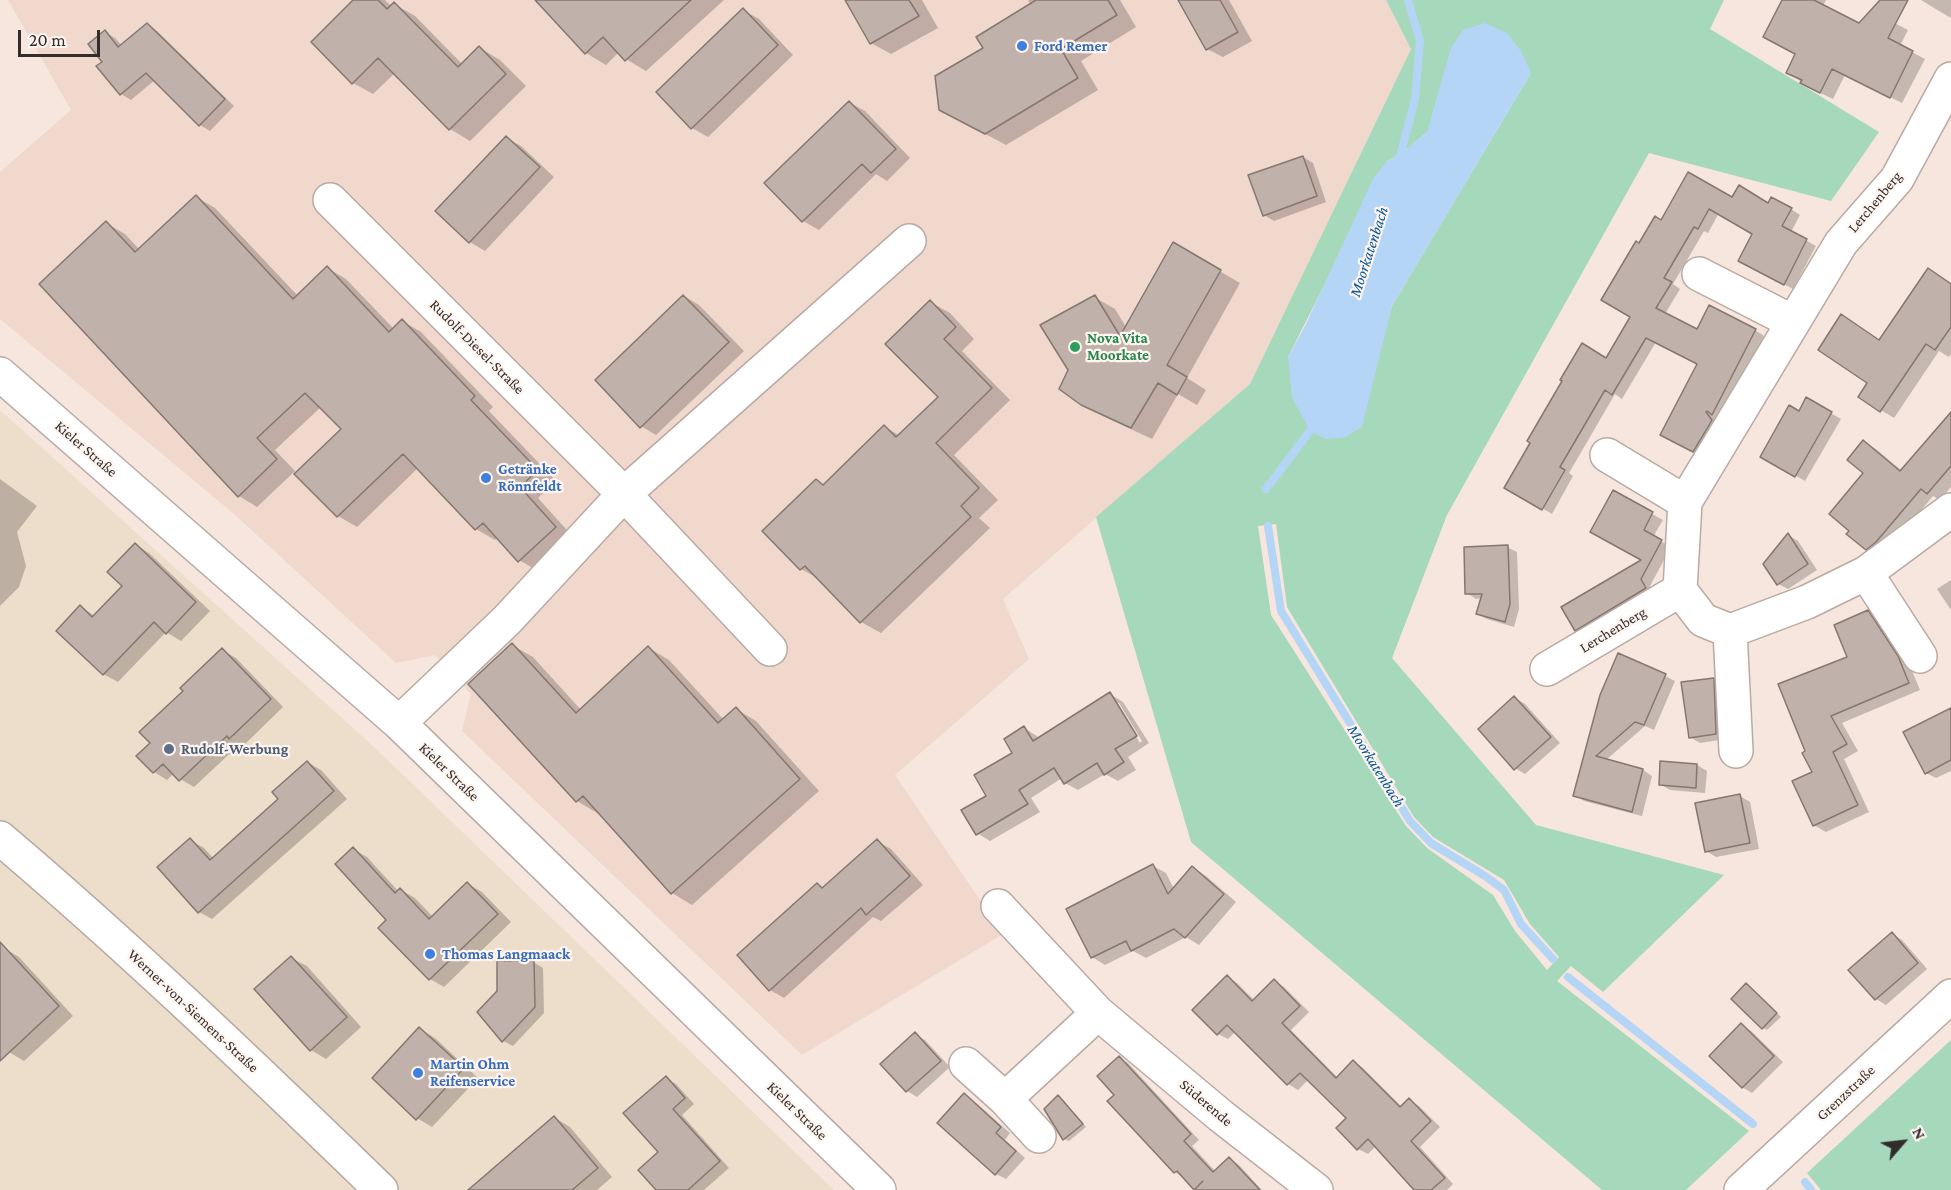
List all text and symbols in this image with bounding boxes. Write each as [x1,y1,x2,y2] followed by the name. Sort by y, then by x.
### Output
[21,18,104,56] scale bar
[29,30,66,50] text: 20 m
[1034,37,1107,55] place label: Ford Remer
[1015,39,1029,53] marker: Ford Remer
[1844,168,1906,236] street label: Lerchenberg
[1345,205,1393,299] water label: Moorkatenbach
[426,296,528,398] street label: Rudolf-Diesel-Straße
[1087,329,1149,364] place label: Nova Vita Moorkate
[1068,340,1082,354] marker: Nova Vita Moorkate
[51,417,121,481] street label: Kieler Straße
[498,460,562,495] place label: Getränke Rönnfeldt
[479,471,493,485] marker: Getränke Rönnfeldt
[1576,603,1650,657] street label: Lerchenberg
[1343,721,1409,811] water label: Moorkatenbach
[415,739,483,805] street label: Kieler Straße
[181,740,288,758] place label: Rudolf-Werbung
[162,742,176,756] marker: Rudolf-Werbung
[442,945,570,963] place label: Thomas Langmaack
[124,946,262,1076] street label: Werner-von-Siemens-Straße
[423,947,437,961] marker: Thomas Langmaack
[430,1055,515,1090] place label: Martin Ohm Reifenservice
[1813,1061,1879,1125] street label: Grenzstraße
[411,1066,425,1080] marker: Martin Ohm Reifenservice
[1176,1076,1236,1130] street label: Süderende
[763,1078,831,1144] street label: Kieler Straße
[1873,1112,1933,1172] north arrow
[1909,1125,1929,1142] text: N

